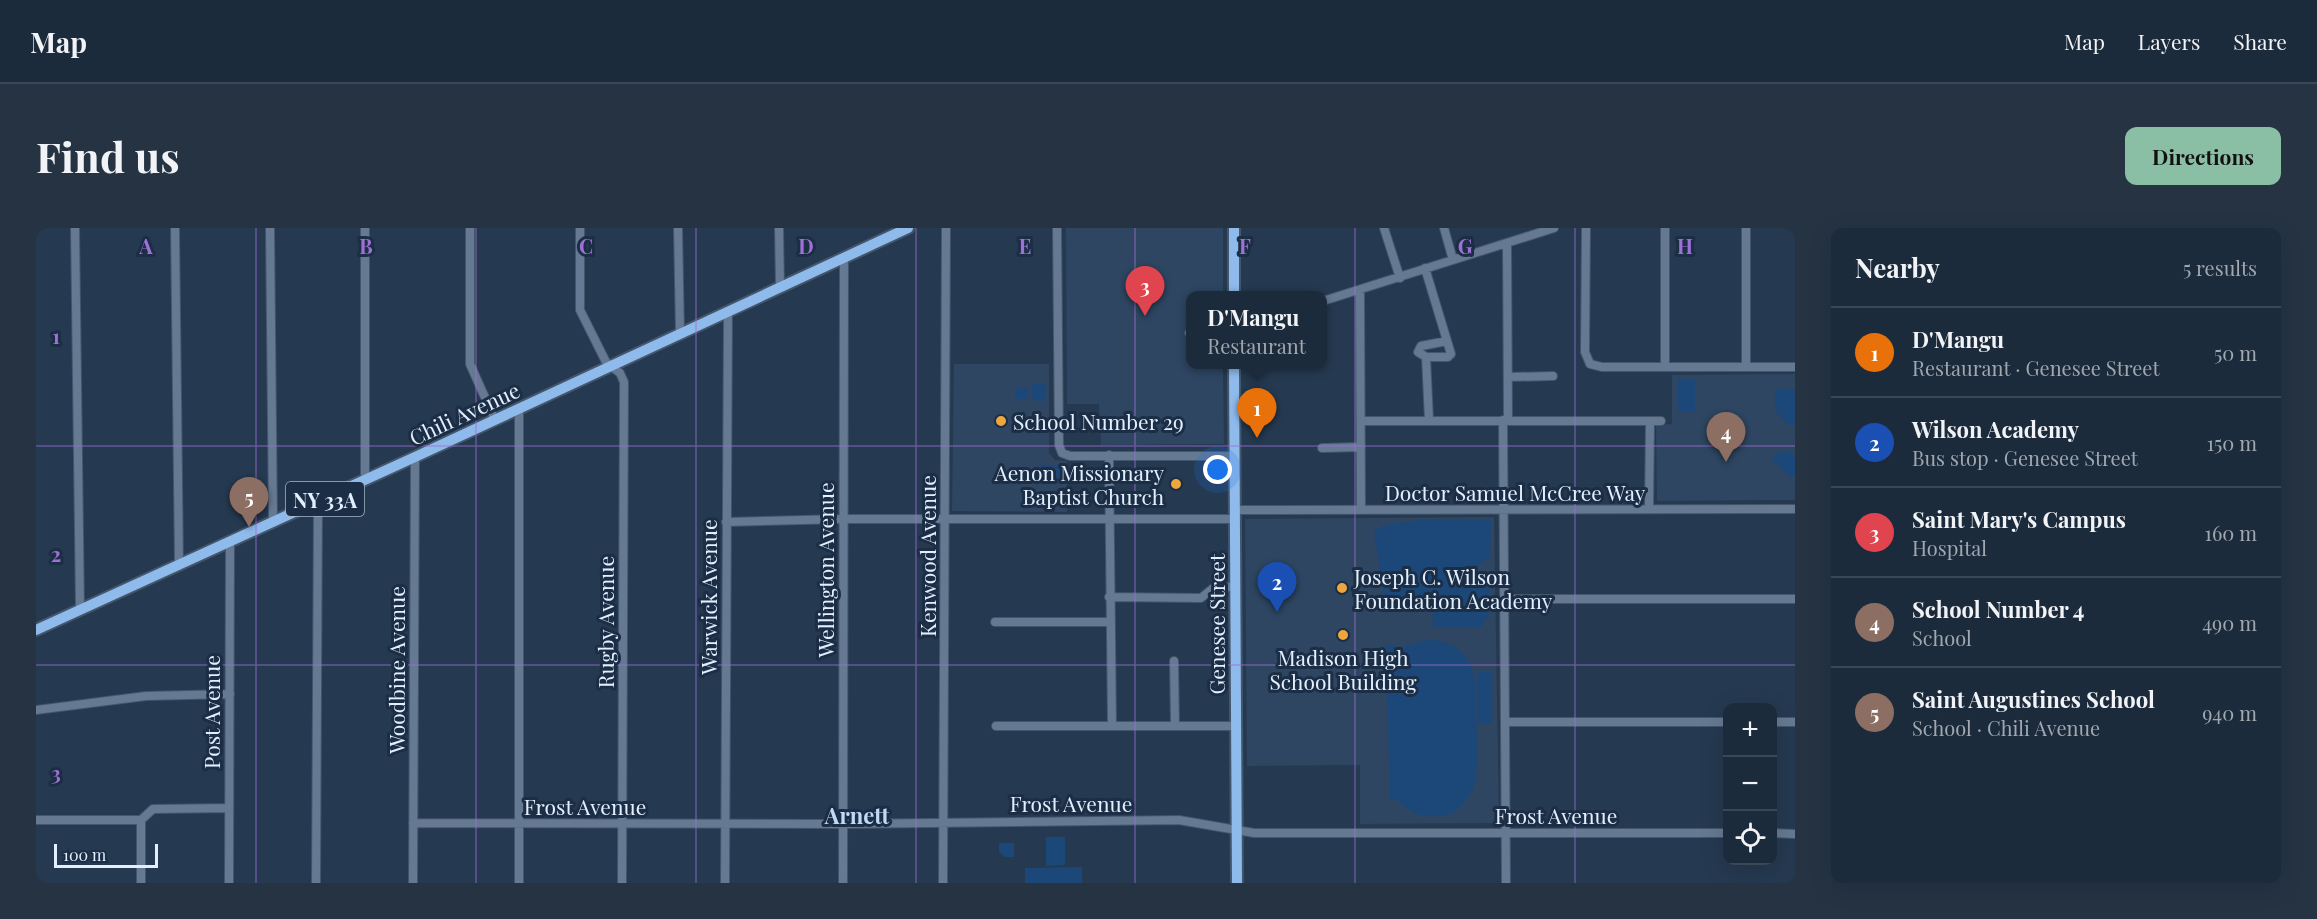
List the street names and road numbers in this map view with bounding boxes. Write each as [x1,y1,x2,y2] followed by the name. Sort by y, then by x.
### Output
[404,375,524,451] street label: Chili Avenue
[913,475,941,637] street label: Kenwood Avenue
[1385,478,1646,506] street label: Doctor Samuel McCree Way
[286,482,364,516] road number: NY 33A
[811,482,839,659] street label: Wellington Avenue
[694,519,722,676] street label: Warwick Avenue
[1202,553,1230,694] street label: Genesee Street
[591,556,619,688] street label: Rugby Avenue
[382,586,410,755] street label: Woodbine Avenue
[197,655,225,769] street label: Post Avenue
[1010,789,1132,817] street label: Frost Avenue
[524,792,646,820] street label: Frost Avenue
[1495,801,1617,829] street label: Frost Avenue

